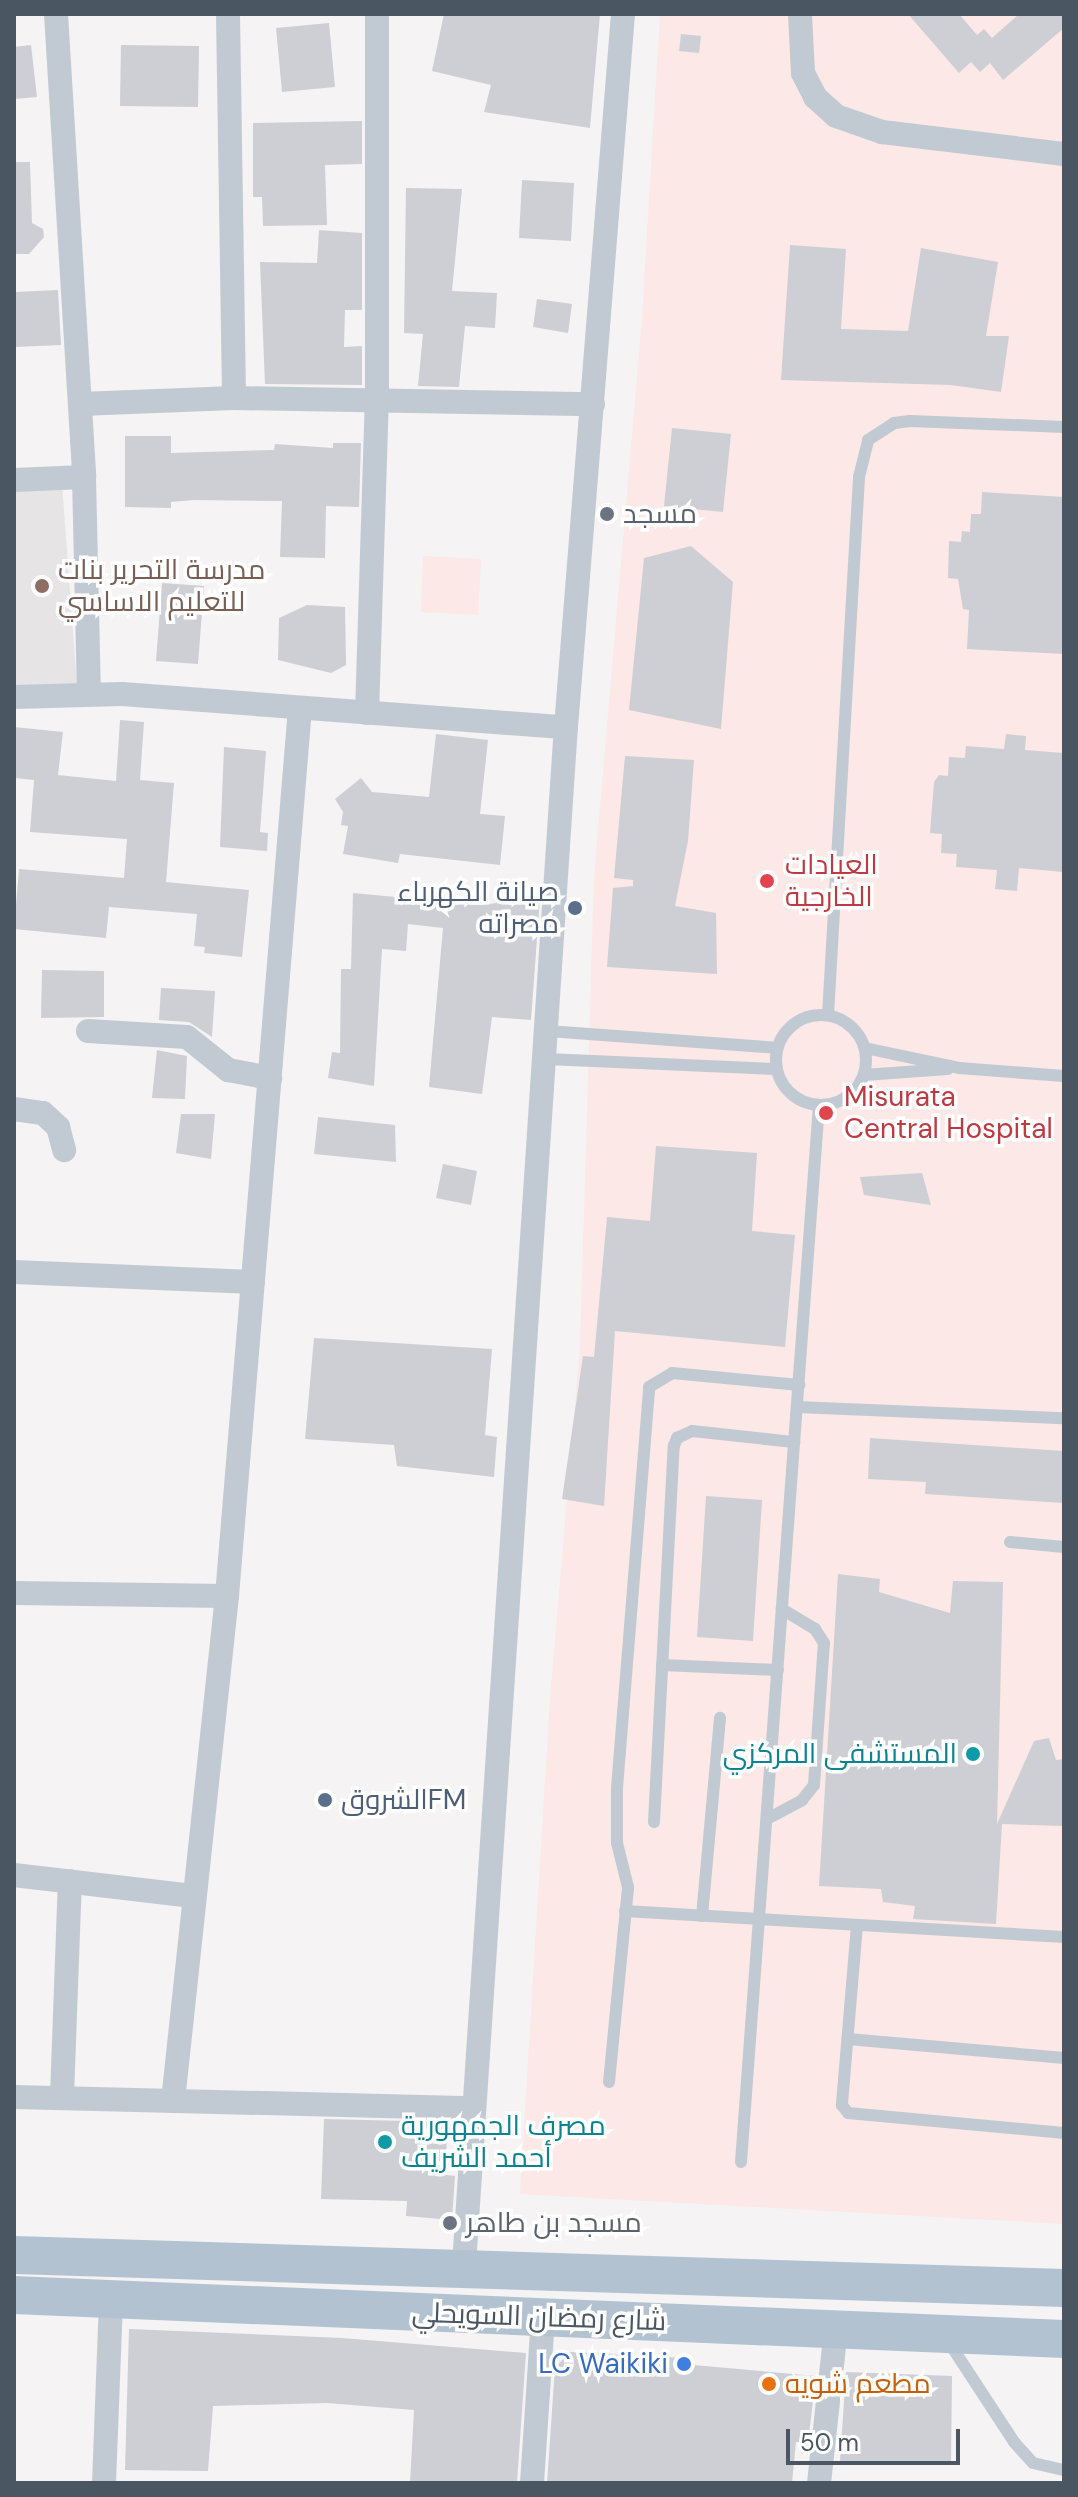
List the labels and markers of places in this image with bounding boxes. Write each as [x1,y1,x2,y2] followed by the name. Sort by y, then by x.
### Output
[623,497,697,531] place label: مسجد
[598,505,616,523] marker: مسجد
[58,553,266,619] place label: مدرسة التحرير بنات للتعليم الاساسي
[33,577,51,595] marker: مدرسة التحرير بنات للتعليم الاساسي
[785,848,878,914] place label: العيادات الخارجية
[756,870,778,892] marker: العيادات الخارجية
[397,875,559,941] place label: صيانة الكهرباء مصراته
[566,899,584,917] marker: صيانة الكهرباء مصراته
[844,1080,1053,1146] place label: Misurata Central Hospital
[815,1102,837,1124] marker: Misurata Central Hospital
[723,1737,957,1771] place label: المستشفى المركزي
[964,1745,982,1763] marker: المستشفى المركزي
[341,1783,466,1817] place label: الشروقFM
[316,1791,334,1809] marker: الشروقFM
[401,2109,606,2175] place label: مصرف الجمهورية أحمد الشريف
[376,2133,394,2151] marker: مصرف الجمهورية أحمد الشريف
[466,2206,642,2240] place label: مسجد بن طاهر
[441,2214,459,2232] marker: مسجد بن طاهر
[538,2347,668,2381] place label: LC Waikiki
[675,2355,693,2373] marker: LC Waikiki
[785,2367,931,2401] place label: مطعم شويه
[760,2375,778,2393] marker: مطعم شويه

